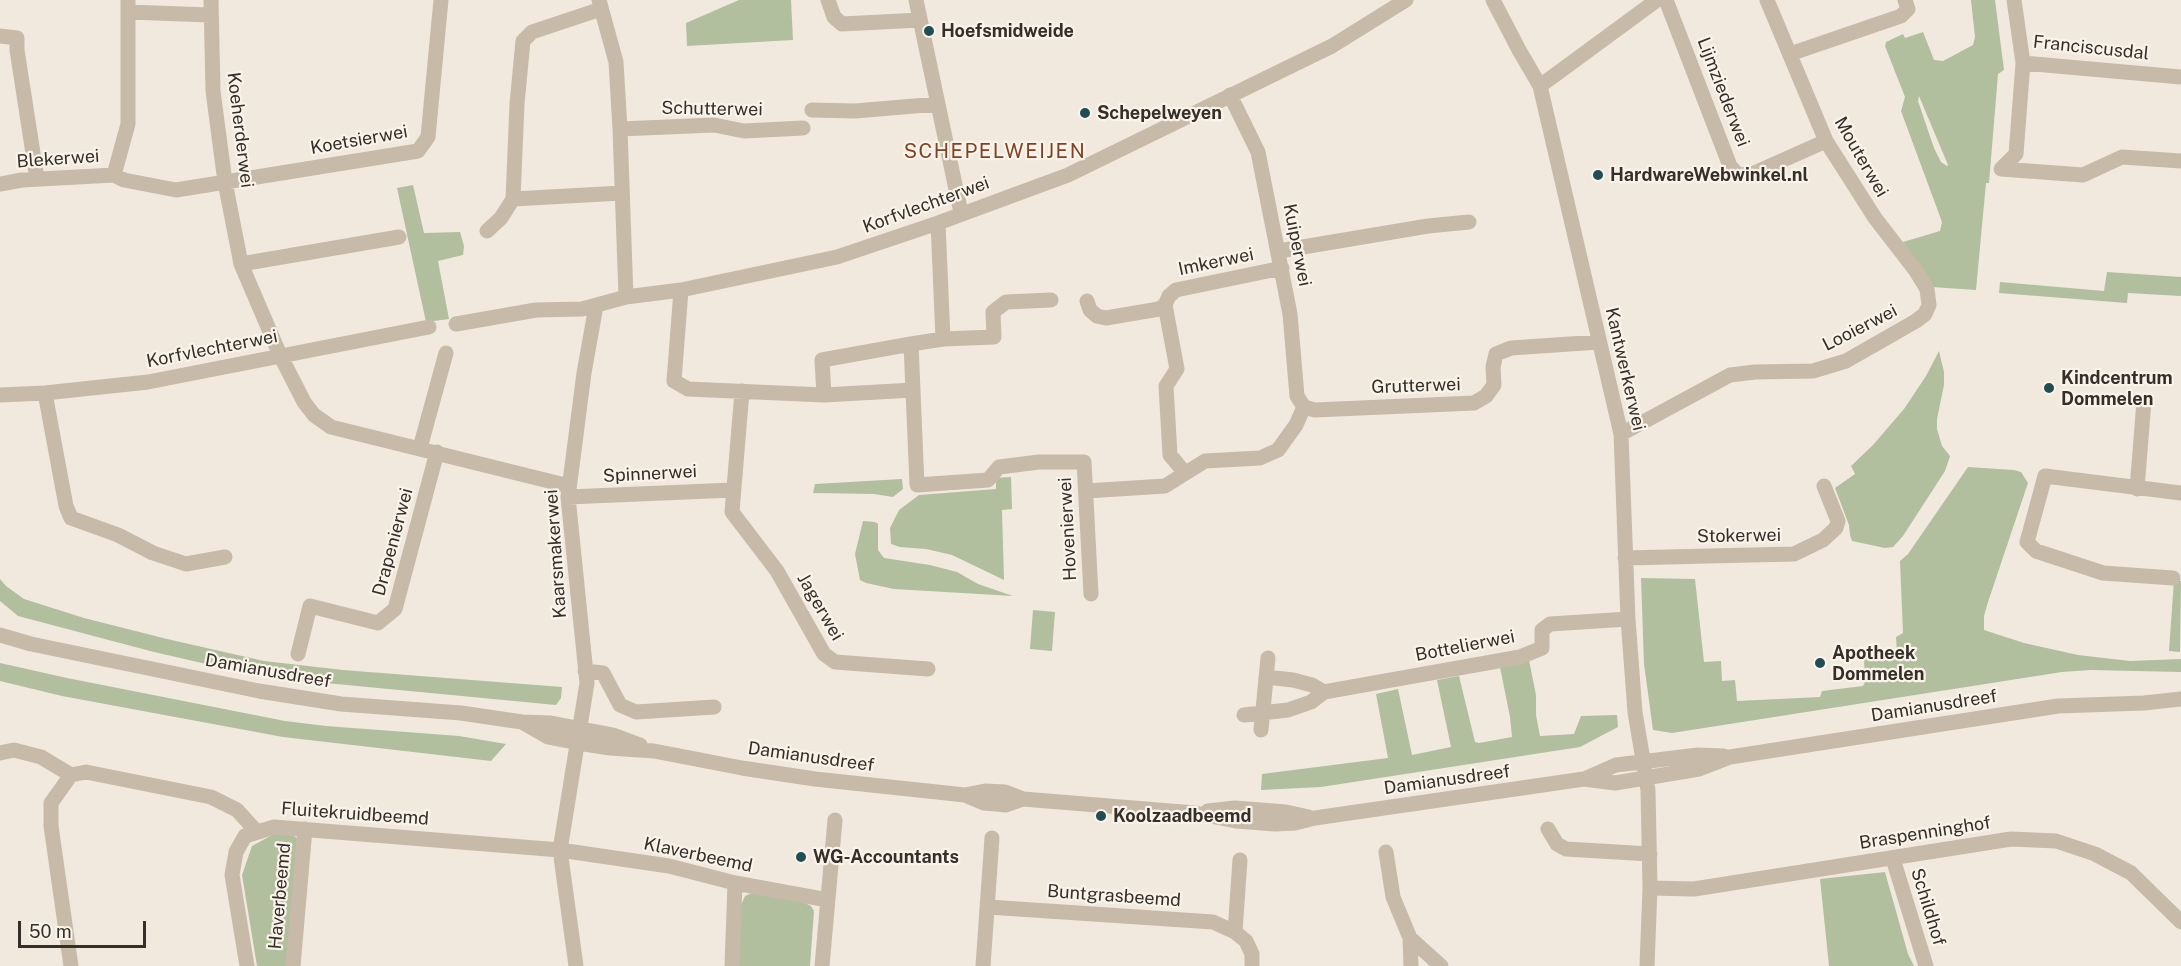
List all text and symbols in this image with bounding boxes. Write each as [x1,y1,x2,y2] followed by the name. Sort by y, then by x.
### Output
[941,20,1074,42] place label: Hoefsmidweide
[922,24,936,38] marker: Hoefsmidweide
[2032,31,2150,65] street label: Franciscusdal
[1692,34,1754,150] street label: Lijmziederwei
[222,71,258,189] street label: Koeherderwei
[661,97,763,121] street label: Schutterwei
[1097,102,1222,124] place label: Schepelweyen
[1078,106,1092,120] marker: Schepelweyen
[1829,113,1893,201] street label: Mouterwei
[309,121,409,159] street label: Koetsierwei
[904,140,1086,164] district label: SCHEPELWEIJEN
[16,145,100,173] street label: Blekerwei
[1610,164,1808,186] place label: HardwareWebwinkel.nl
[1591,168,1605,182] marker: HardwareWebwinkel.nl
[860,172,992,238] street label: Korfvlechterwei
[1278,202,1316,288] street label: Kuiperwei
[1176,244,1256,280] street label: Imkerwei
[1819,300,1901,356] street label: Looierwei
[1600,305,1650,433] street label: Kantwerkerwei
[145,326,279,372] street label: Korfvlechterwei
[2061,367,2173,410] place label: Kindcentrum Dommelen
[1371,374,1461,398] street label: Grutterwei
[2042,381,2056,395] marker: Kindcentrum Dommelen
[602,461,698,487] street label: Spinnerwei
[1055,477,1081,581] street label: Hovenierwei
[368,486,418,598] street label: Drapenierwei
[541,489,571,619] street label: Kaarsmakerwei
[1697,524,1781,548] street label: Stokerwei
[792,570,848,644] street label: Jagerwei
[1413,626,1517,666] street label: Bottelierwei
[1832,642,1924,684] place label: Apotheek Dommelen
[203,649,333,693] street label: Damianusdreef
[1813,656,1827,670] marker: Apotheek Dommelen
[1869,685,1999,727] street label: Damianusdreef
[746,737,876,777] street label: Damianusdreef
[1382,760,1512,800] street label: Damianusdreef
[280,798,430,830] street label: Fluitekruidbeemd
[1113,805,1251,827] place label: Koolzaadbeemd
[1094,809,1108,823] marker: Koolzaadbeemd
[1858,812,1992,854] street label: Braspenninghof
[642,833,754,877] street label: Klaverbeemd
[265,842,295,950] street label: Haverbeemd
[813,846,959,868] place label: WG-Accountants
[794,850,808,864] marker: WG-Accountants
[1906,866,1950,948] street label: Schildhof
[1046,881,1182,911] street label: Buntgrasbeemd
[21,909,148,947] scale bar
[29,921,72,942] text: 50 m

